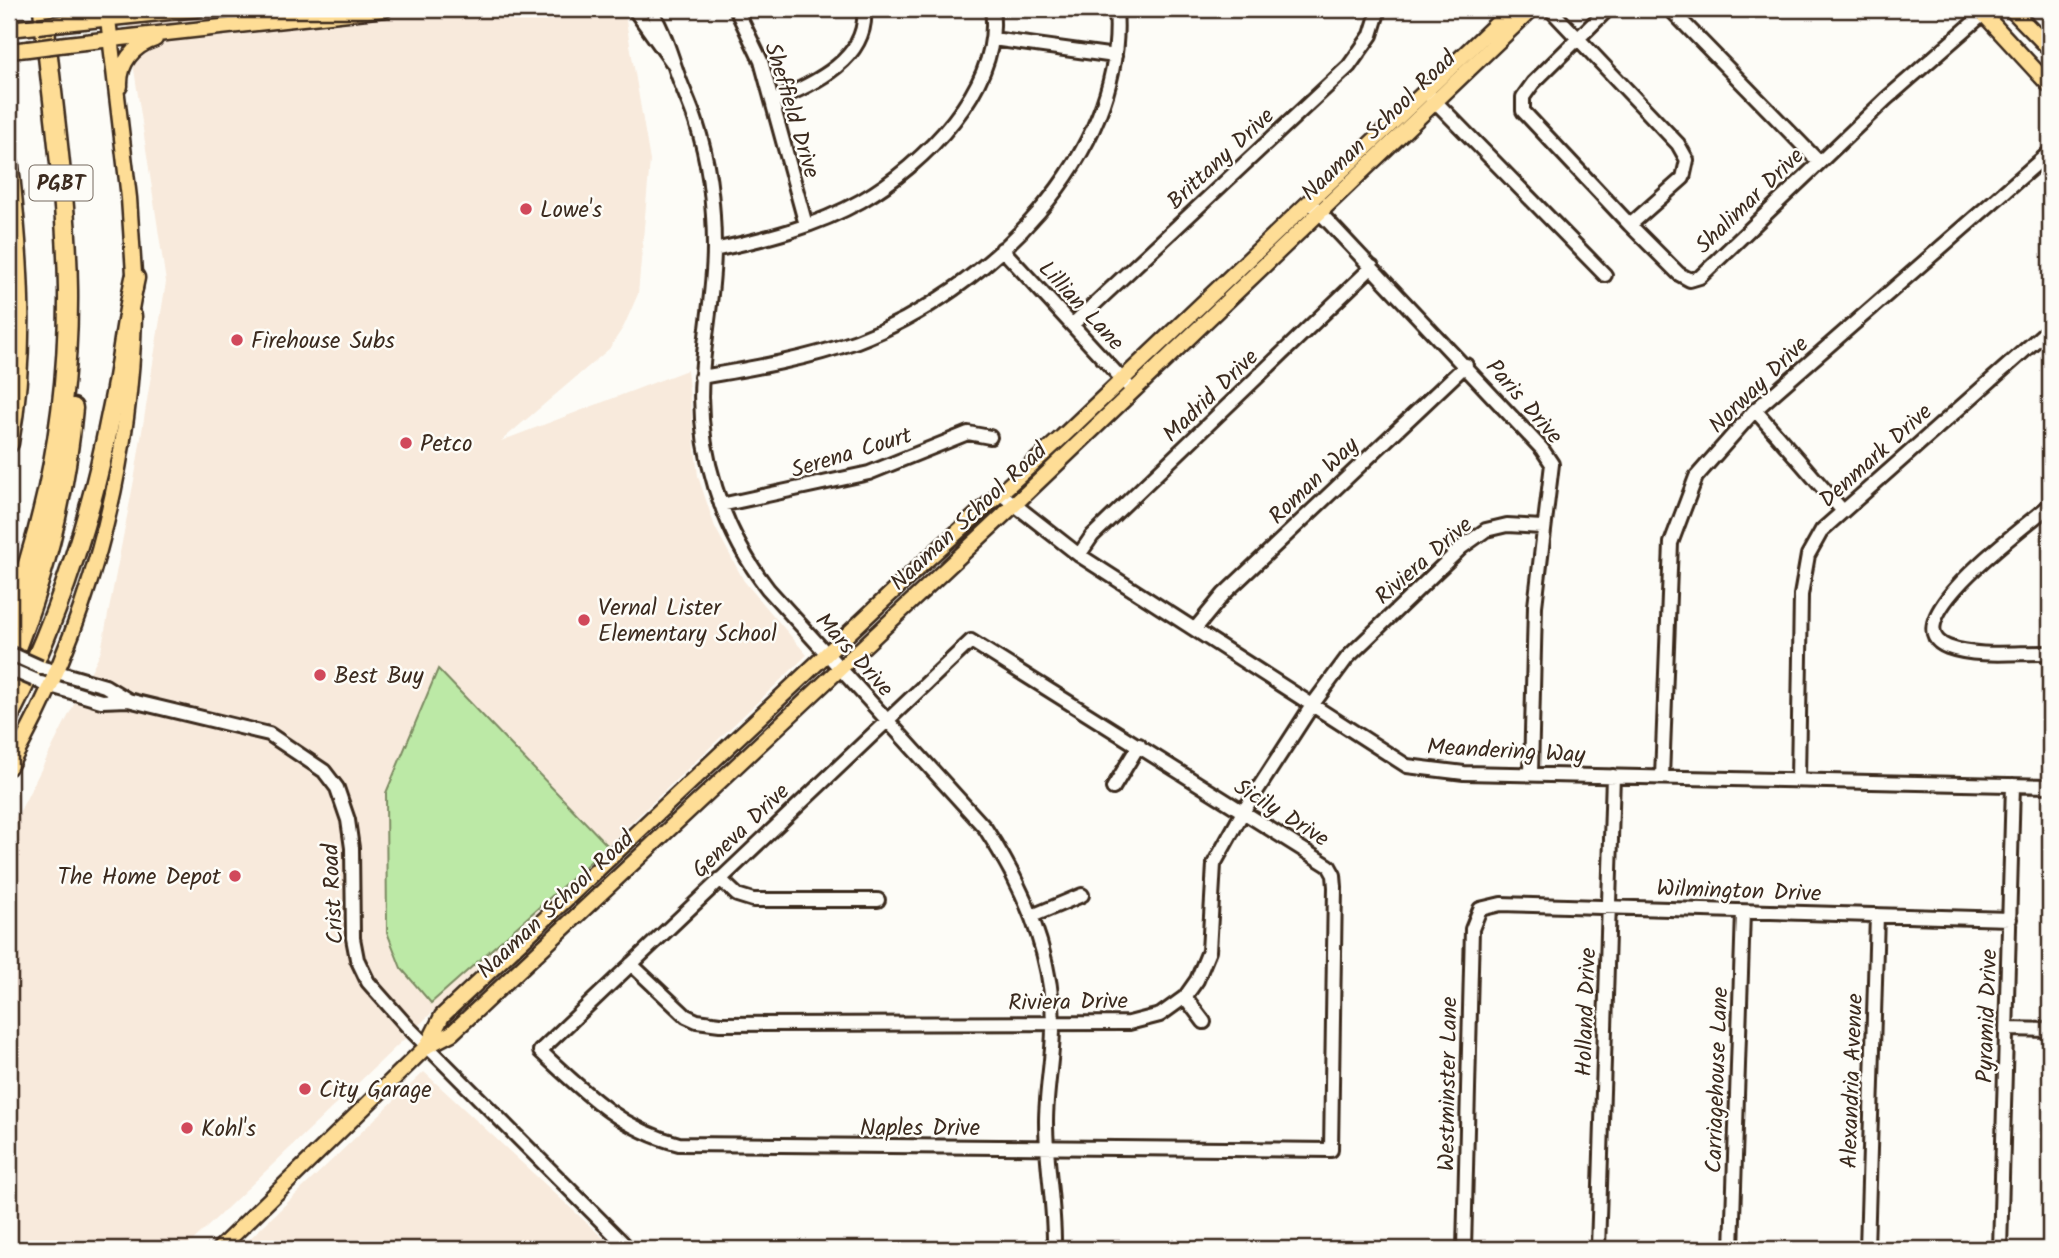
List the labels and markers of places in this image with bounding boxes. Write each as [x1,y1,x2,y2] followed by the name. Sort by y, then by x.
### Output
[540,193,602,229] place label: Lowe's
[518,201,534,217] marker: Lowe's
[251,324,395,360] place label: Firehouse Subs
[229,332,245,348] marker: Firehouse Subs
[420,427,472,463] place label: Petco
[398,435,414,451] marker: Petco
[598,591,777,653] place label: Vernal Lister Elementary School
[576,612,592,628] marker: Vernal Lister Elementary School
[334,659,424,695] place label: Best Buy
[312,667,328,683] marker: Best Buy
[58,860,222,896] place label: The Home Depot
[227,868,243,884] marker: The Home Depot
[319,1073,432,1109] place label: City Garage
[297,1081,313,1097] marker: City Garage
[201,1112,256,1148] place label: Kohl's
[179,1120,195,1136] marker: Kohl's

